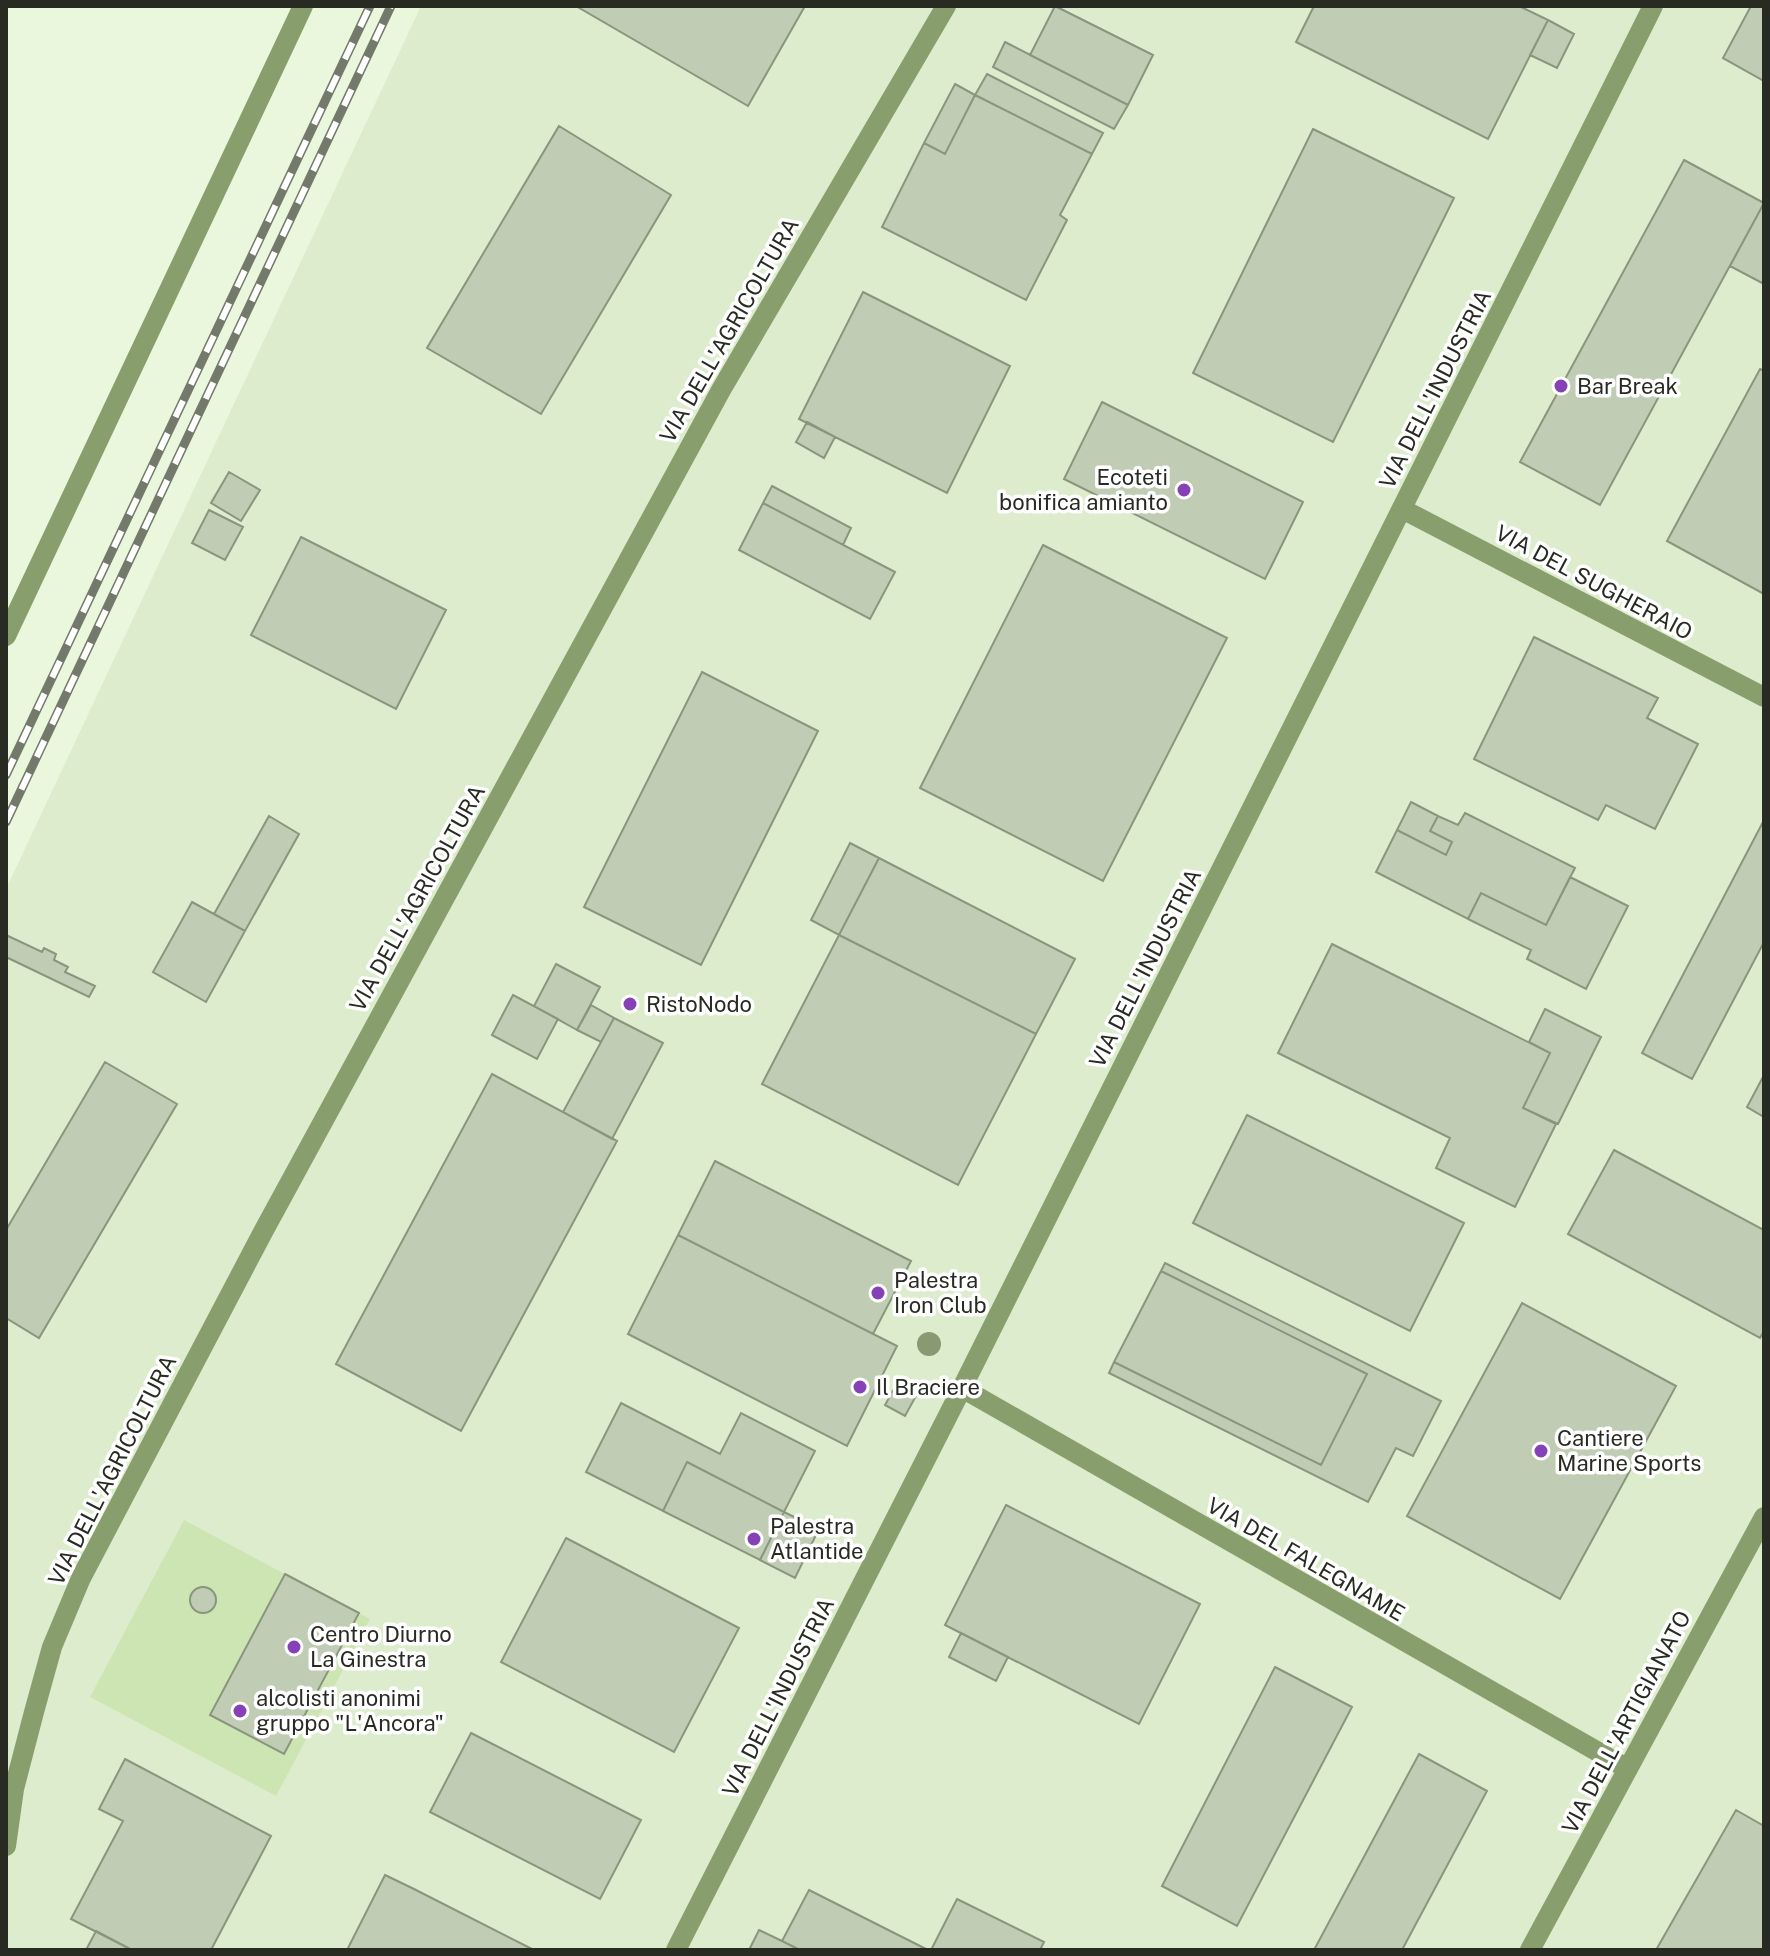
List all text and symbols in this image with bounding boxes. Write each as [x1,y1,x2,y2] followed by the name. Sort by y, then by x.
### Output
[654,213,804,447] street label: VIA DELL'AGRICOLTURA
[1374,285,1496,493] street label: VIA DELL'INDUSTRIA
[1577,373,1678,399] place label: Bar Break
[1552,377,1570,395] marker: Bar Break
[999,464,1168,515] place label: Ecoteti bonifica amianto
[1175,481,1193,499] marker: Ecoteti bonifica amianto
[1491,519,1697,645] street label: VIA DEL SUGHERAIO
[344,780,490,1016] street label: VIA DELL'AGRICOLTURA
[1084,864,1206,1072] street label: VIA DELL'INDUSTRIA
[646,991,752,1017] place label: RistoNodo
[621,995,639,1013] marker: RistoNodo
[894,1267,987,1318] place label: Palestra Iron Club
[869,1284,887,1302] marker: Palestra Iron Club
[43,1351,181,1589] street label: VIA DELL'AGRICOLTURA
[876,1374,980,1400] place label: Il Braciere
[851,1378,869,1396] marker: Il Braciere
[1557,1425,1701,1476] place label: Cantiere Marine Sports
[1532,1442,1550,1460] marker: Cantiere Marine Sports
[1202,1492,1410,1626] street label: VIA DEL FALEGNAME
[770,1513,864,1564] place label: Palestra Atlantide
[745,1530,763,1548] marker: Palestra Atlantide
[717,1593,839,1801] street label: VIA DELL'INDUSTRIA
[1556,1606,1696,1838] street label: VIA DELL'ARTIGIANATO
[310,1621,452,1672] place label: Centro Diurno La Ginestra
[285,1638,303,1656] marker: Centro Diurno La Ginestra
[256,1685,444,1736] place label: alcolisti anonimi gruppo "L'Ancora"
[231,1702,249,1720] marker: alcolisti anonimi gruppo "L'Ancora"

